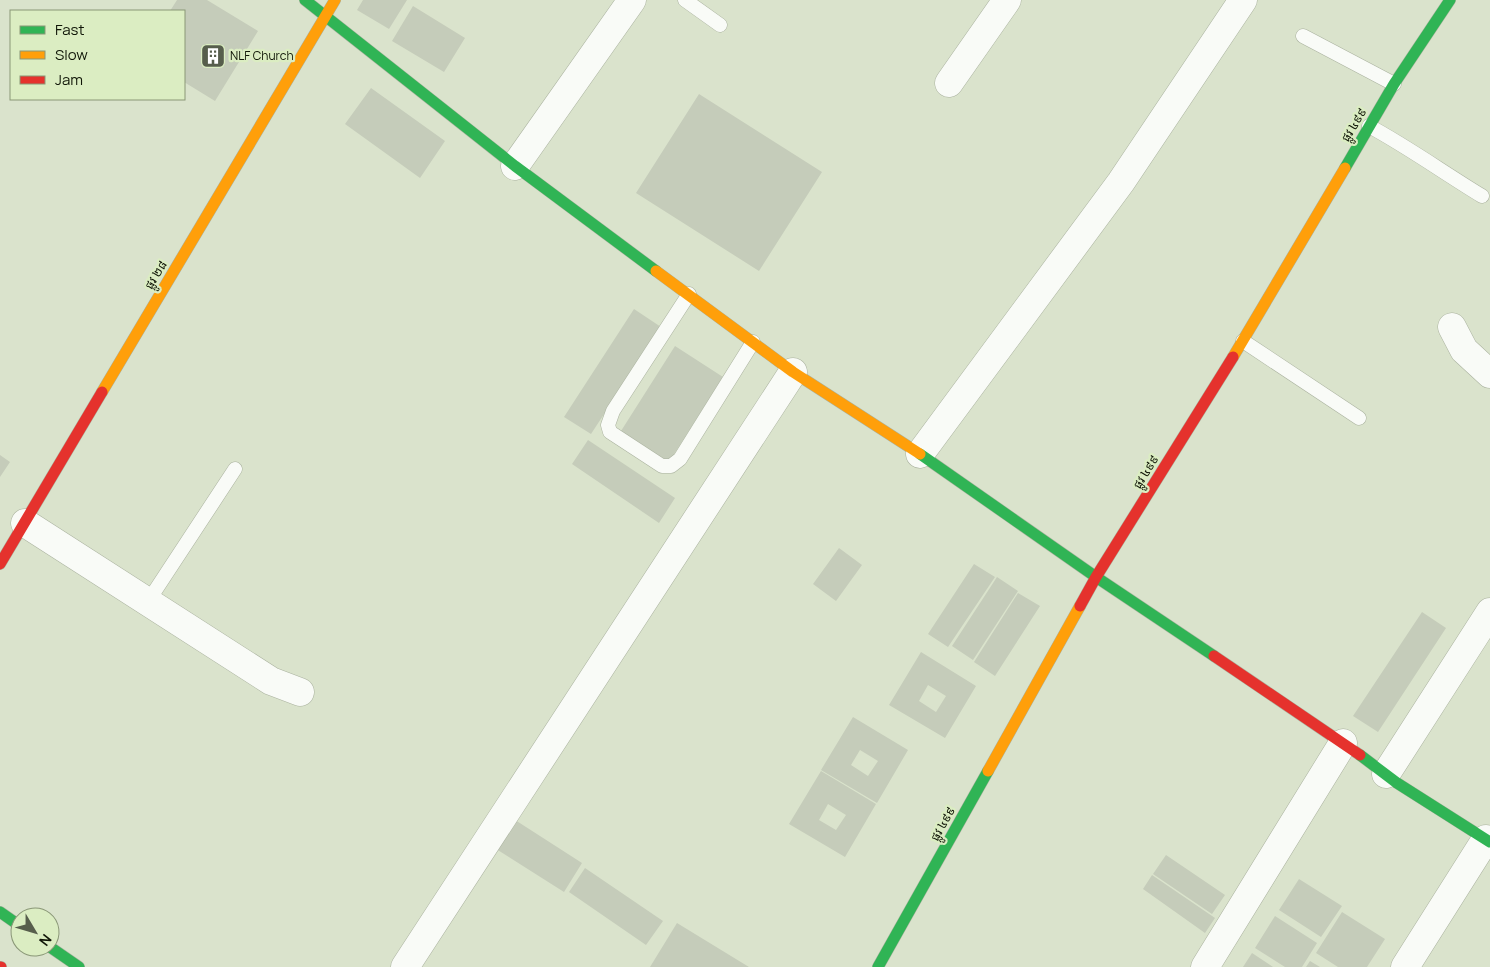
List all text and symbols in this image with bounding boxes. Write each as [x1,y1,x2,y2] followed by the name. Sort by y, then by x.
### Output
[10,10,185,100] legend
[55,19,84,40] text: Fast
[200,43,226,69] building icon: NLF Church
[55,44,88,65] text: Slow
[230,47,294,64] place label: NLF Church
[55,69,83,90] text: Jam
[1337,105,1373,146] street label: ផ្លូវ ៤៩៩
[140,257,173,294] street label: ផ្លូវ ២៨
[1129,452,1165,493] street label: ផ្លូវ ៤៩៩
[926,804,961,845] street label: ផ្លូវ ៤៩៩
[10,907,60,957] north arrow
[35,930,56,950] text: N

